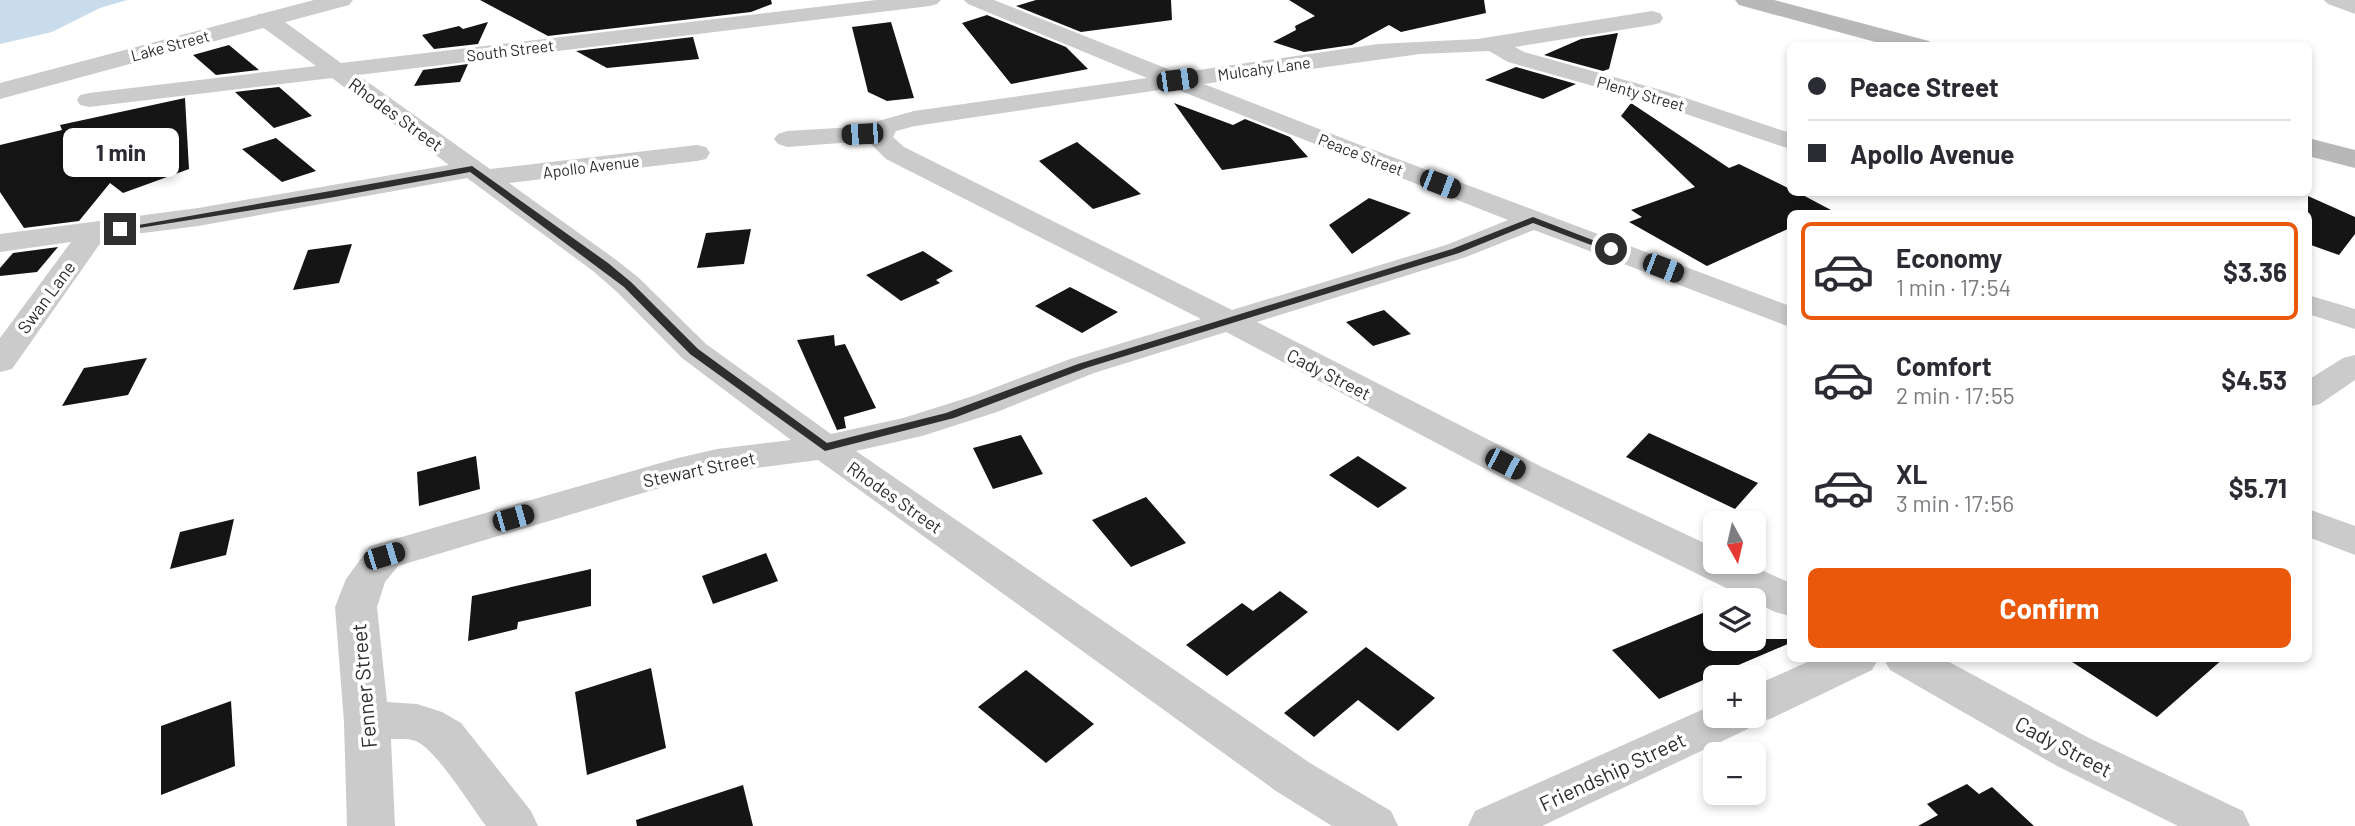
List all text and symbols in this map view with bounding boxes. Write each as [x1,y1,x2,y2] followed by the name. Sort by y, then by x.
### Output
[129,25,211,65] street label: Lake Street
[465,35,555,65] street label: South Street
[1216,52,1312,84] street label: Mulcahy Lane
[1155,67,1200,93] car
[1595,71,1687,115] street label: Plenty Street
[1850,71,1999,102] text: Peace Street
[345,72,447,156] street label: Rhodes Street
[841,122,884,146] car
[62,128,178,176] callout: 1 min
[1316,129,1406,179] street label: Peace Street
[96,138,146,166] text: 1 min
[1850,138,2015,169] text: Apollo Avenue
[542,151,640,181] street label: Apollo Avenue
[1417,167,1464,201] car
[104,213,136,245] route end
[1595,233,1627,265] route start
[1812,240,1875,303] icon: car
[1896,242,2002,273] text: Economy
[1640,251,1687,285] car
[12,256,80,338] street label: Swan Lane
[2223,256,2287,287] text: $3.36
[1896,273,2011,301] text: 1 min · 17:54
[1284,344,1374,404] street label: Cady Street
[1812,348,1875,411] icon: car
[1896,350,1992,381] text: Comfort
[2221,364,2287,395] text: $4.53
[1896,381,2015,409] text: 2 min · 17:55
[1482,445,1529,483] car
[641,446,757,492] street label: Stewart Street
[843,456,947,538] street label: Rhodes Street
[1812,456,1875,519] icon: car
[1896,458,1927,489] text: XL
[2229,472,2287,503] text: $5.71
[1896,489,2014,517] text: 3 min · 17:56
[490,502,537,534] car
[1703,511,1766,574] north arrow
[1703,511,1766,805] map controls
[361,540,408,572] car
[1808,568,2291,648] button: Confirm
[1703,588,1766,651] button: layers
[345,623,381,749] street label: Fenner Street
[1703,665,1766,728] button: +
[2011,710,2117,782] street label: Cady Street
[1535,726,1689,816] street label: Friendship Street
[1703,742,1766,805] button: −

